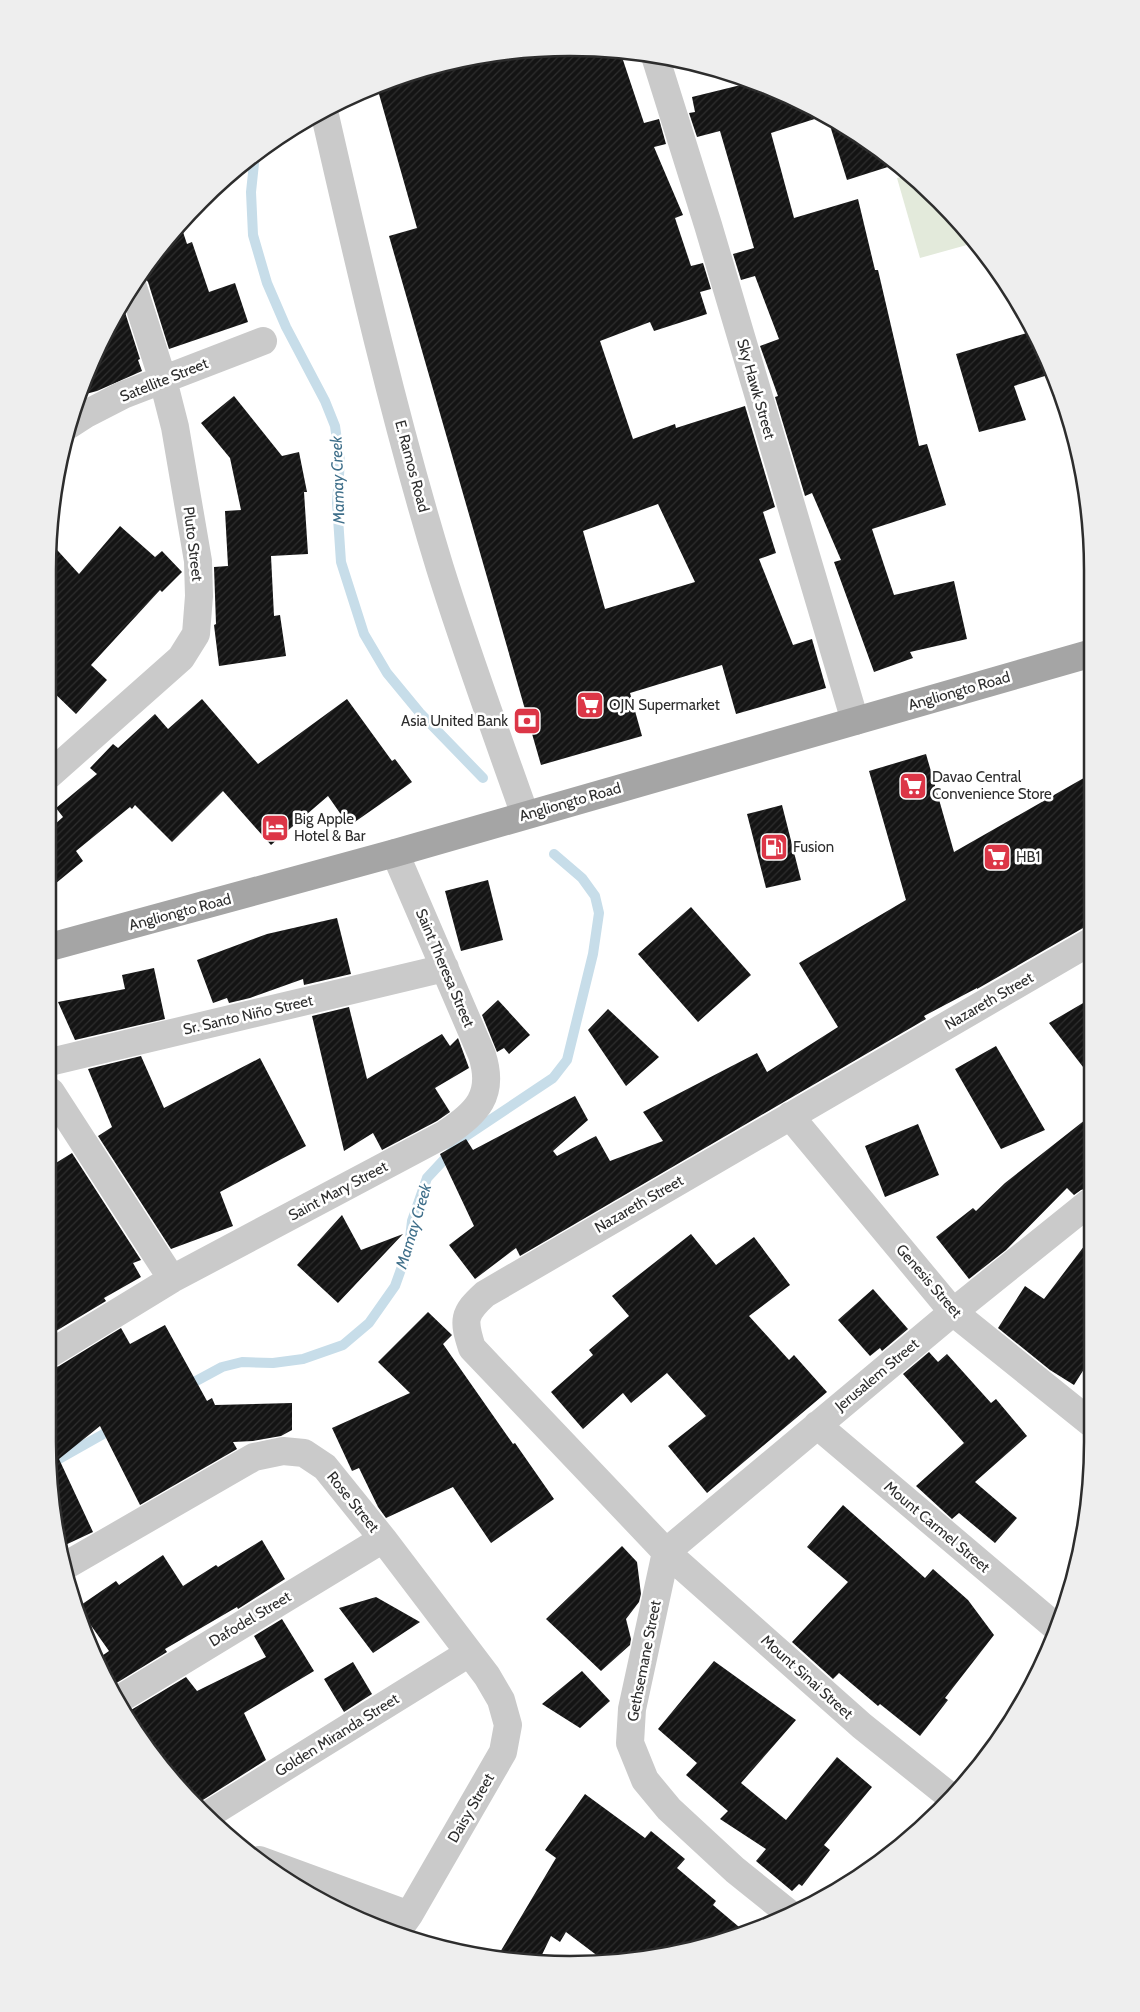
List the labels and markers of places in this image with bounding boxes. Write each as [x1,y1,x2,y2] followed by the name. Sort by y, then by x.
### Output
[575,690,605,720] supermarket icon: OJN Supermarket
[609,696,720,714] place label: OJN Supermarket
[512,706,542,736] bank icon: Asia United Bank
[401,712,508,730] place label: Asia United Bank
[932,768,1052,803] place label: Davao Central Convenience Store
[898,771,928,801] supermarket icon: Davao Central Convenience Store
[294,810,366,845] place label: Big Apple Hotel & Bar
[260,813,290,843] hotel icon: Big Apple Hotel & Bar
[759,832,789,862] fuel station icon: Fusion
[793,838,834,856] place label: Fusion
[982,842,1012,872] supermarket icon: HB1
[1016,848,1040,866] place label: HB1

